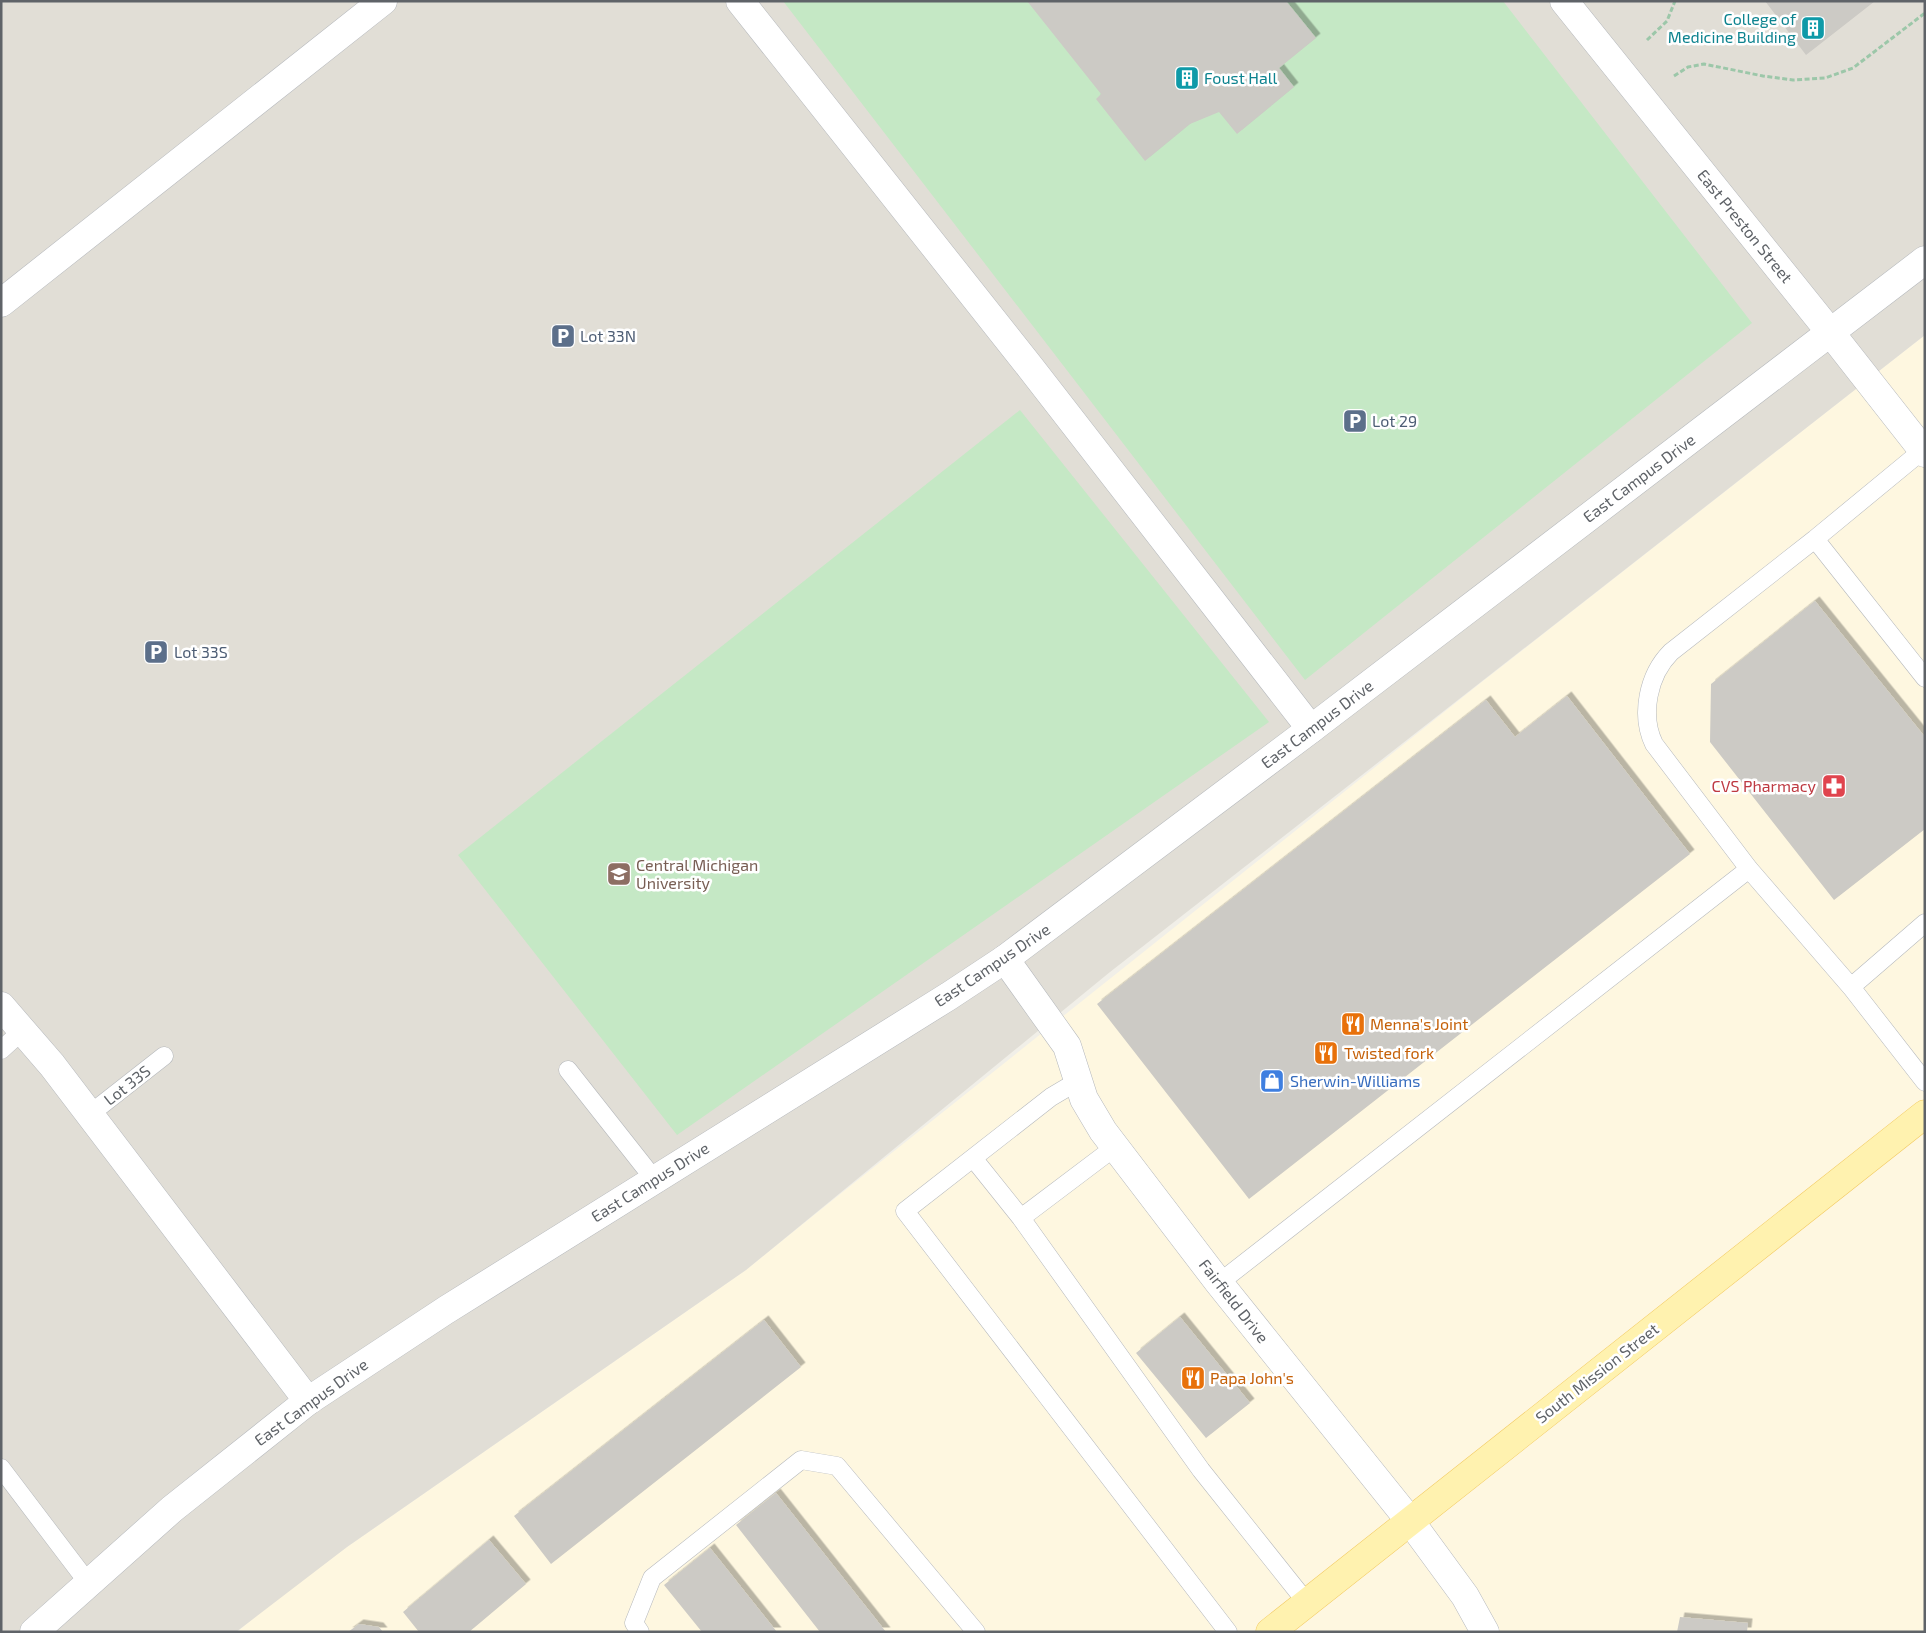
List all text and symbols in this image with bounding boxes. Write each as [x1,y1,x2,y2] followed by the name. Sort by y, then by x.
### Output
[1668,9,1797,46] place label: College of Medicine Building
[1800,15,1826,41] building icon: College of Medicine Building
[1174,65,1200,91] building icon: Foust Hall
[1204,68,1278,87] place label: Foust Hall
[1694,165,1797,286] street label: East Preston Street
[550,323,576,349] parking icon: Lot 33N
[580,326,636,345] place label: Lot 33N
[1342,408,1368,434] parking icon: Lot 29
[1372,411,1417,430] place label: Lot 29
[1579,429,1699,526] street label: East Campus Drive
[143,639,169,665] parking icon: Lot 33S
[174,642,228,661] place label: Lot 33S
[1257,675,1377,772] street label: East Campus Drive
[1821,773,1847,799] pharmacy icon: CVS Pharmacy
[1712,776,1817,795] place label: CVS Pharmacy
[636,855,758,892] place label: Central Michigan University
[606,861,632,887] school or university icon: Central Michigan University
[930,919,1053,1010] street label: East Campus Drive
[1340,1011,1366,1037] restaurant icon: Menna's Joint
[1370,1014,1468,1033] place label: Menna's Joint
[1313,1040,1339,1066] restaurant icon: Twisted fork
[1344,1043,1434,1062] place label: Twisted fork
[100,1061,154,1109] street label: Lot 33S
[1259,1068,1285,1094] shop icon: Sherwin-Williams
[1290,1071,1420,1090] place label: Sherwin-Williams
[587,1138,712,1226] street label: East Campus Drive
[1196,1255,1273,1346] street label: Fairfield Drive
[1531,1319,1662,1427] street label: South Mission Street
[250,1354,371,1449] street label: East Campus Drive
[1180,1365,1206,1391] restaurant icon: Papa John's
[1210,1368,1294,1387] place label: Papa John's

